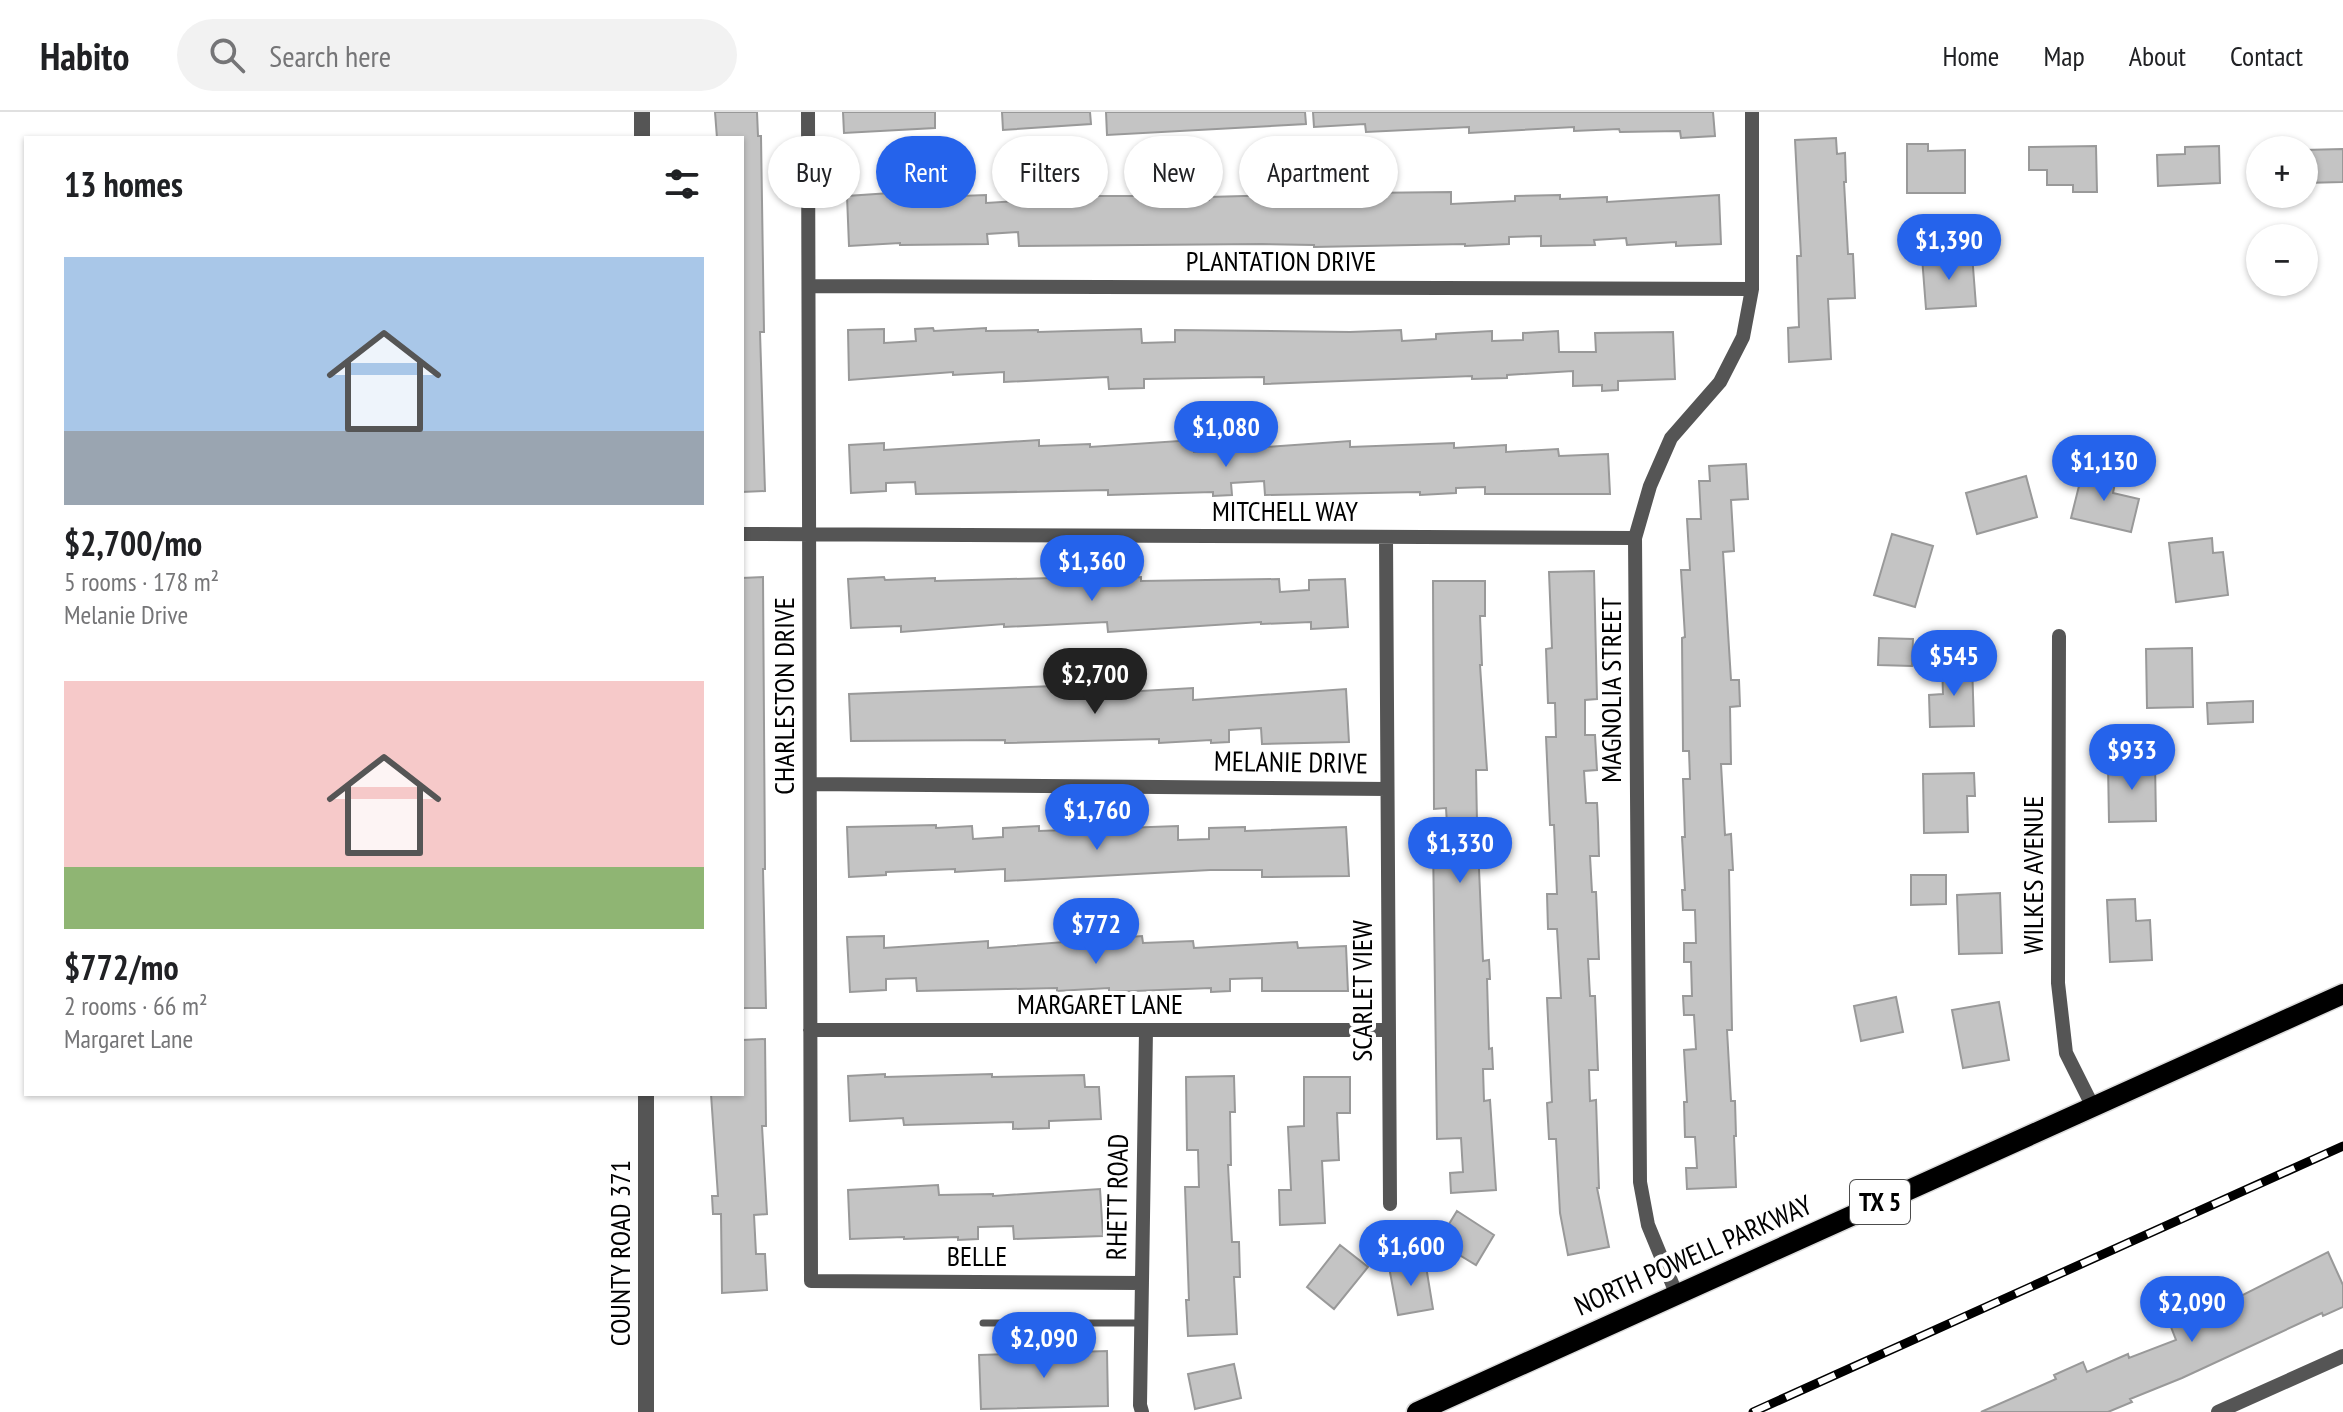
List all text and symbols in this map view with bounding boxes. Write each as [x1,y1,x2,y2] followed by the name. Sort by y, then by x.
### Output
[177,19,737,91] search box
[40,31,129,80] text: Habito
[205,33,249,77] icon: search
[269,36,391,75] text: Search here
[1943,37,1999,74] text: Home
[2043,37,2085,74] text: Map
[2129,37,2186,74] text: About
[2230,37,2303,74] text: Contact
[768,136,860,208] chip: Buy
[876,136,976,208] chip: Rent
[992,136,1108,208] chip: Filters
[1124,136,1223,208] chip: New
[1239,136,1398,208] chip: Apartment
[2246,136,2318,296] map controls
[2246,136,2318,208] button: +
[64,162,183,206] text: 13 homes
[660,162,704,206] icon: filters
[1884,214,2014,282] pin: $1,390
[1915,223,1983,256] text: $1,390
[2246,224,2318,296] button: −
[1186,242,1376,279] street label: PLANTATION DRIVE
[312,309,456,453] icon: home
[1161,401,1291,469] pin: $1,080
[1192,410,1260,443] text: $1,080
[2039,435,2169,503] pin: $1,130
[2070,444,2138,477] text: $1,130
[1212,492,1358,529] street label: MITCHELL WAY
[64,521,202,565] text: $2,700/mo
[1027,535,1157,603] pin: $1,360
[1058,544,1126,577] text: $1,360
[64,565,219,598] text: 5 rooms · 178 m²
[765,597,802,795] street label: CHARLESTON DRIVE
[1592,597,1629,783] street label: MAGNOLIA STREET
[64,598,188,631] text: Melanie Drive
[1907,630,2001,698] pin: $545
[1929,639,1979,672] text: $545
[1030,648,1160,716] pin: $2,700
[1061,657,1129,690] text: $2,700
[2085,724,2179,792] pin: $933
[312,733,456,877] icon: home
[2107,733,2157,766] text: $933
[1214,742,1368,781] street label: MELANIE DRIVE
[1032,784,1162,852] pin: $1,760
[1063,793,1131,826] text: $1,760
[2014,796,2051,954] street label: WILKES AVENUE
[1395,817,1525,885] pin: $1,330
[1426,826,1494,859] text: $1,330
[1049,898,1143,966] pin: $772
[1071,907,1121,940] text: $772
[1343,920,1380,1062] street label: SCARLET VIEW
[64,945,179,989] text: $772/mo
[1017,985,1183,1022] street label: MARGARET LANE
[64,989,208,1022] text: 2 rooms · 66 m²
[64,1022,193,1055] text: Margaret Lane
[1097,1133,1136,1261] street label: RHETT ROAD
[601,1160,638,1346] street label: COUNTY ROAD 371
[1850,1180,1910,1224] road number: TX 5
[1568,1185,1818,1324] street label: NORTH POWELL PARKWAY
[1346,1220,1476,1288] pin: $1,600
[1377,1229,1445,1262] text: $1,600
[947,1237,1007,1274] street label: BELLE
[2127,1276,2257,1344] pin: $2,090
[2158,1285,2226,1318] text: $2,090
[979,1312,1109,1380] pin: $2,090
[1010,1321,1078,1354] text: $2,090

